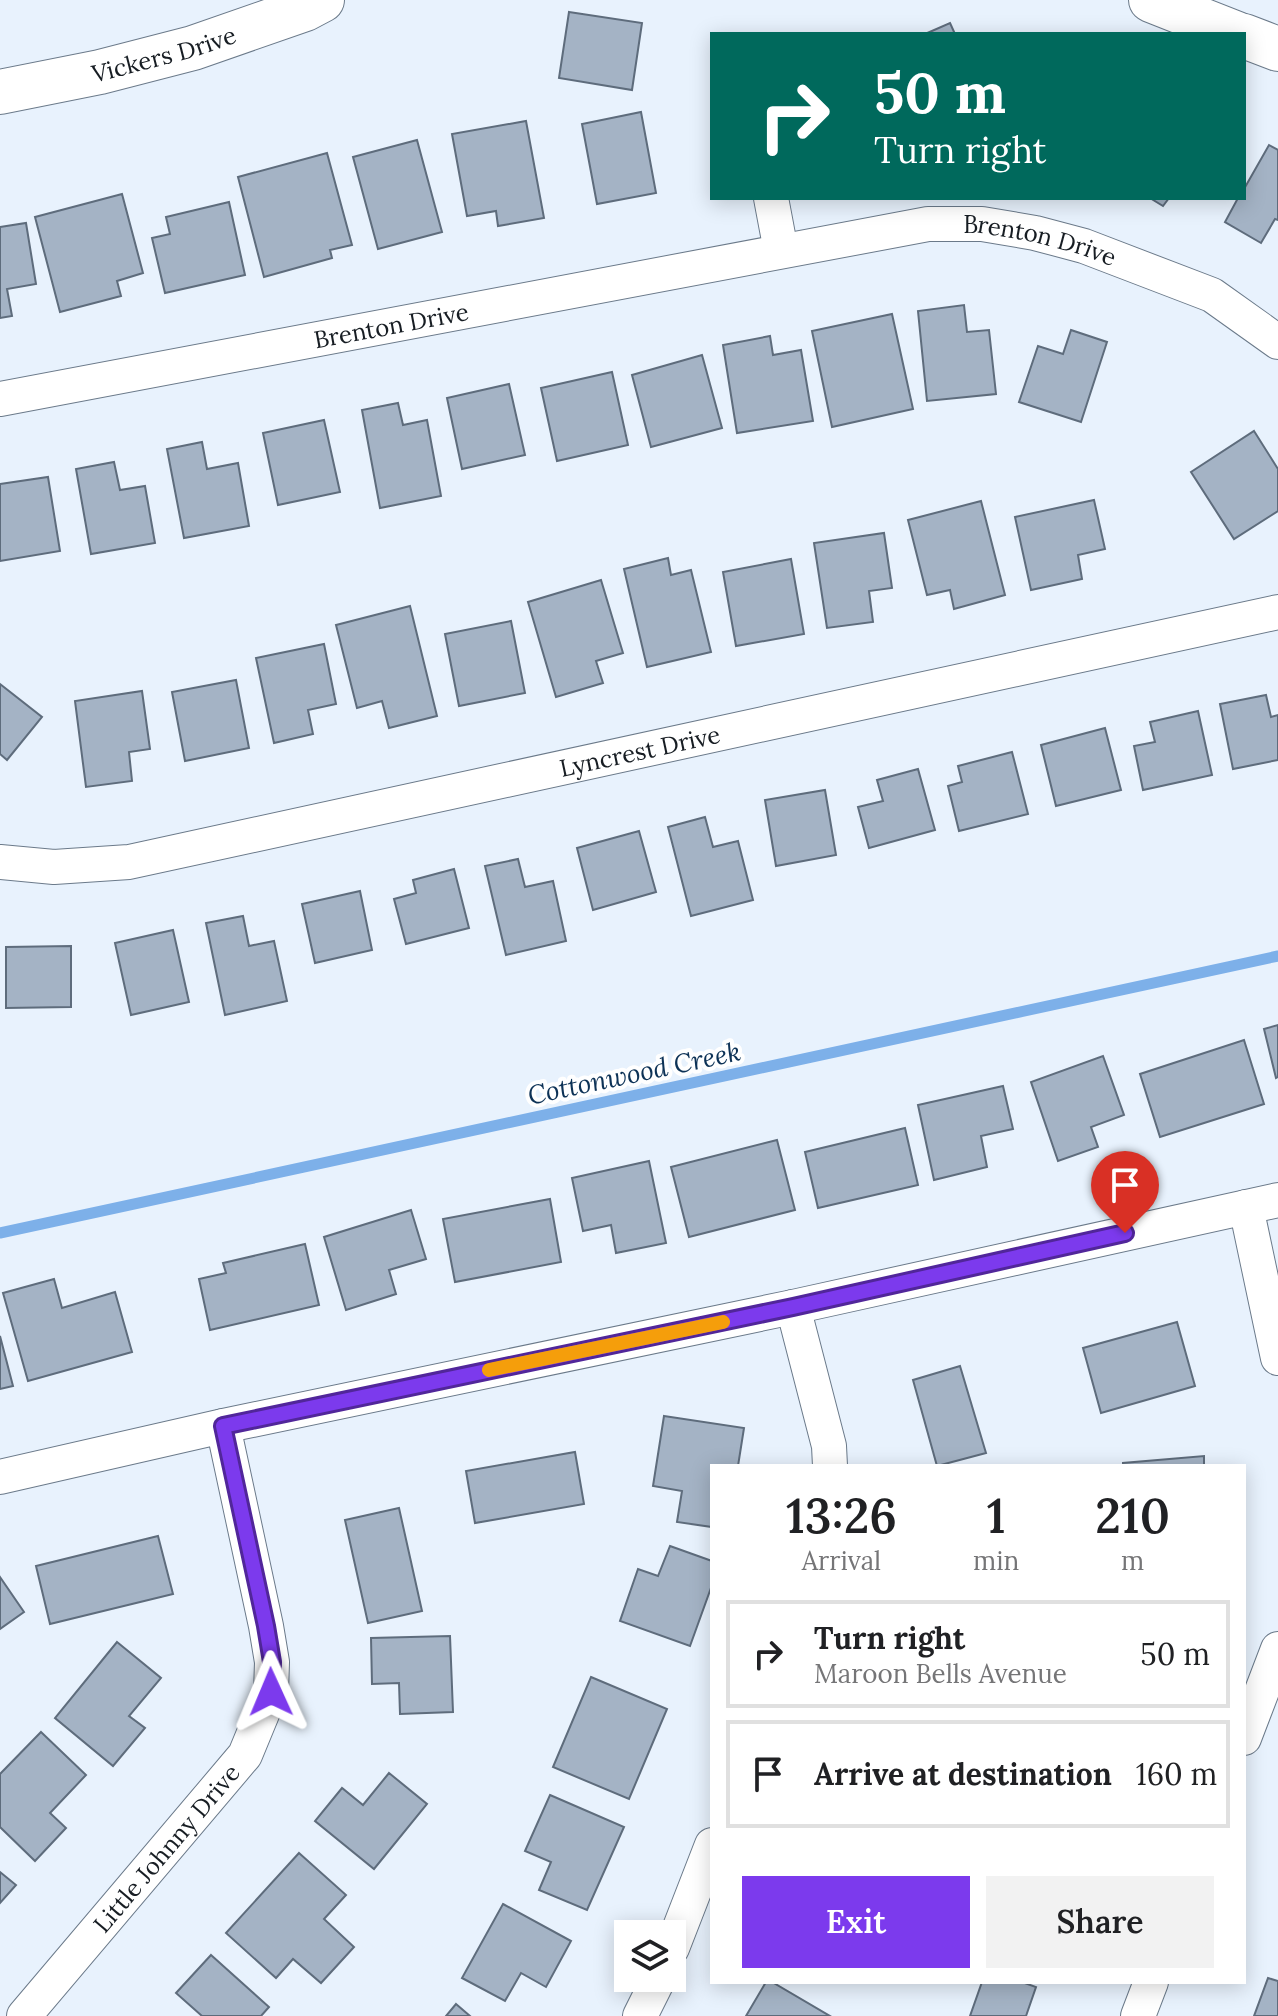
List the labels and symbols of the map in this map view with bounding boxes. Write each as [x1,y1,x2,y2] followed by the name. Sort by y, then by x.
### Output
[88,19,240,89] street label: Vickers Drive
[963,208,1121,272] street label: Brenton Drive
[311,295,471,355] street label: Brenton Drive
[557,718,723,783] street label: Lyncrest Drive
[525,1034,743,1112] water label: Cottonwood Creek
[1091,1151,1159,1233] pin
[229,1650,313,1734] position arrow
[86,1758,246,1939] street label: Little Johnny Drive

